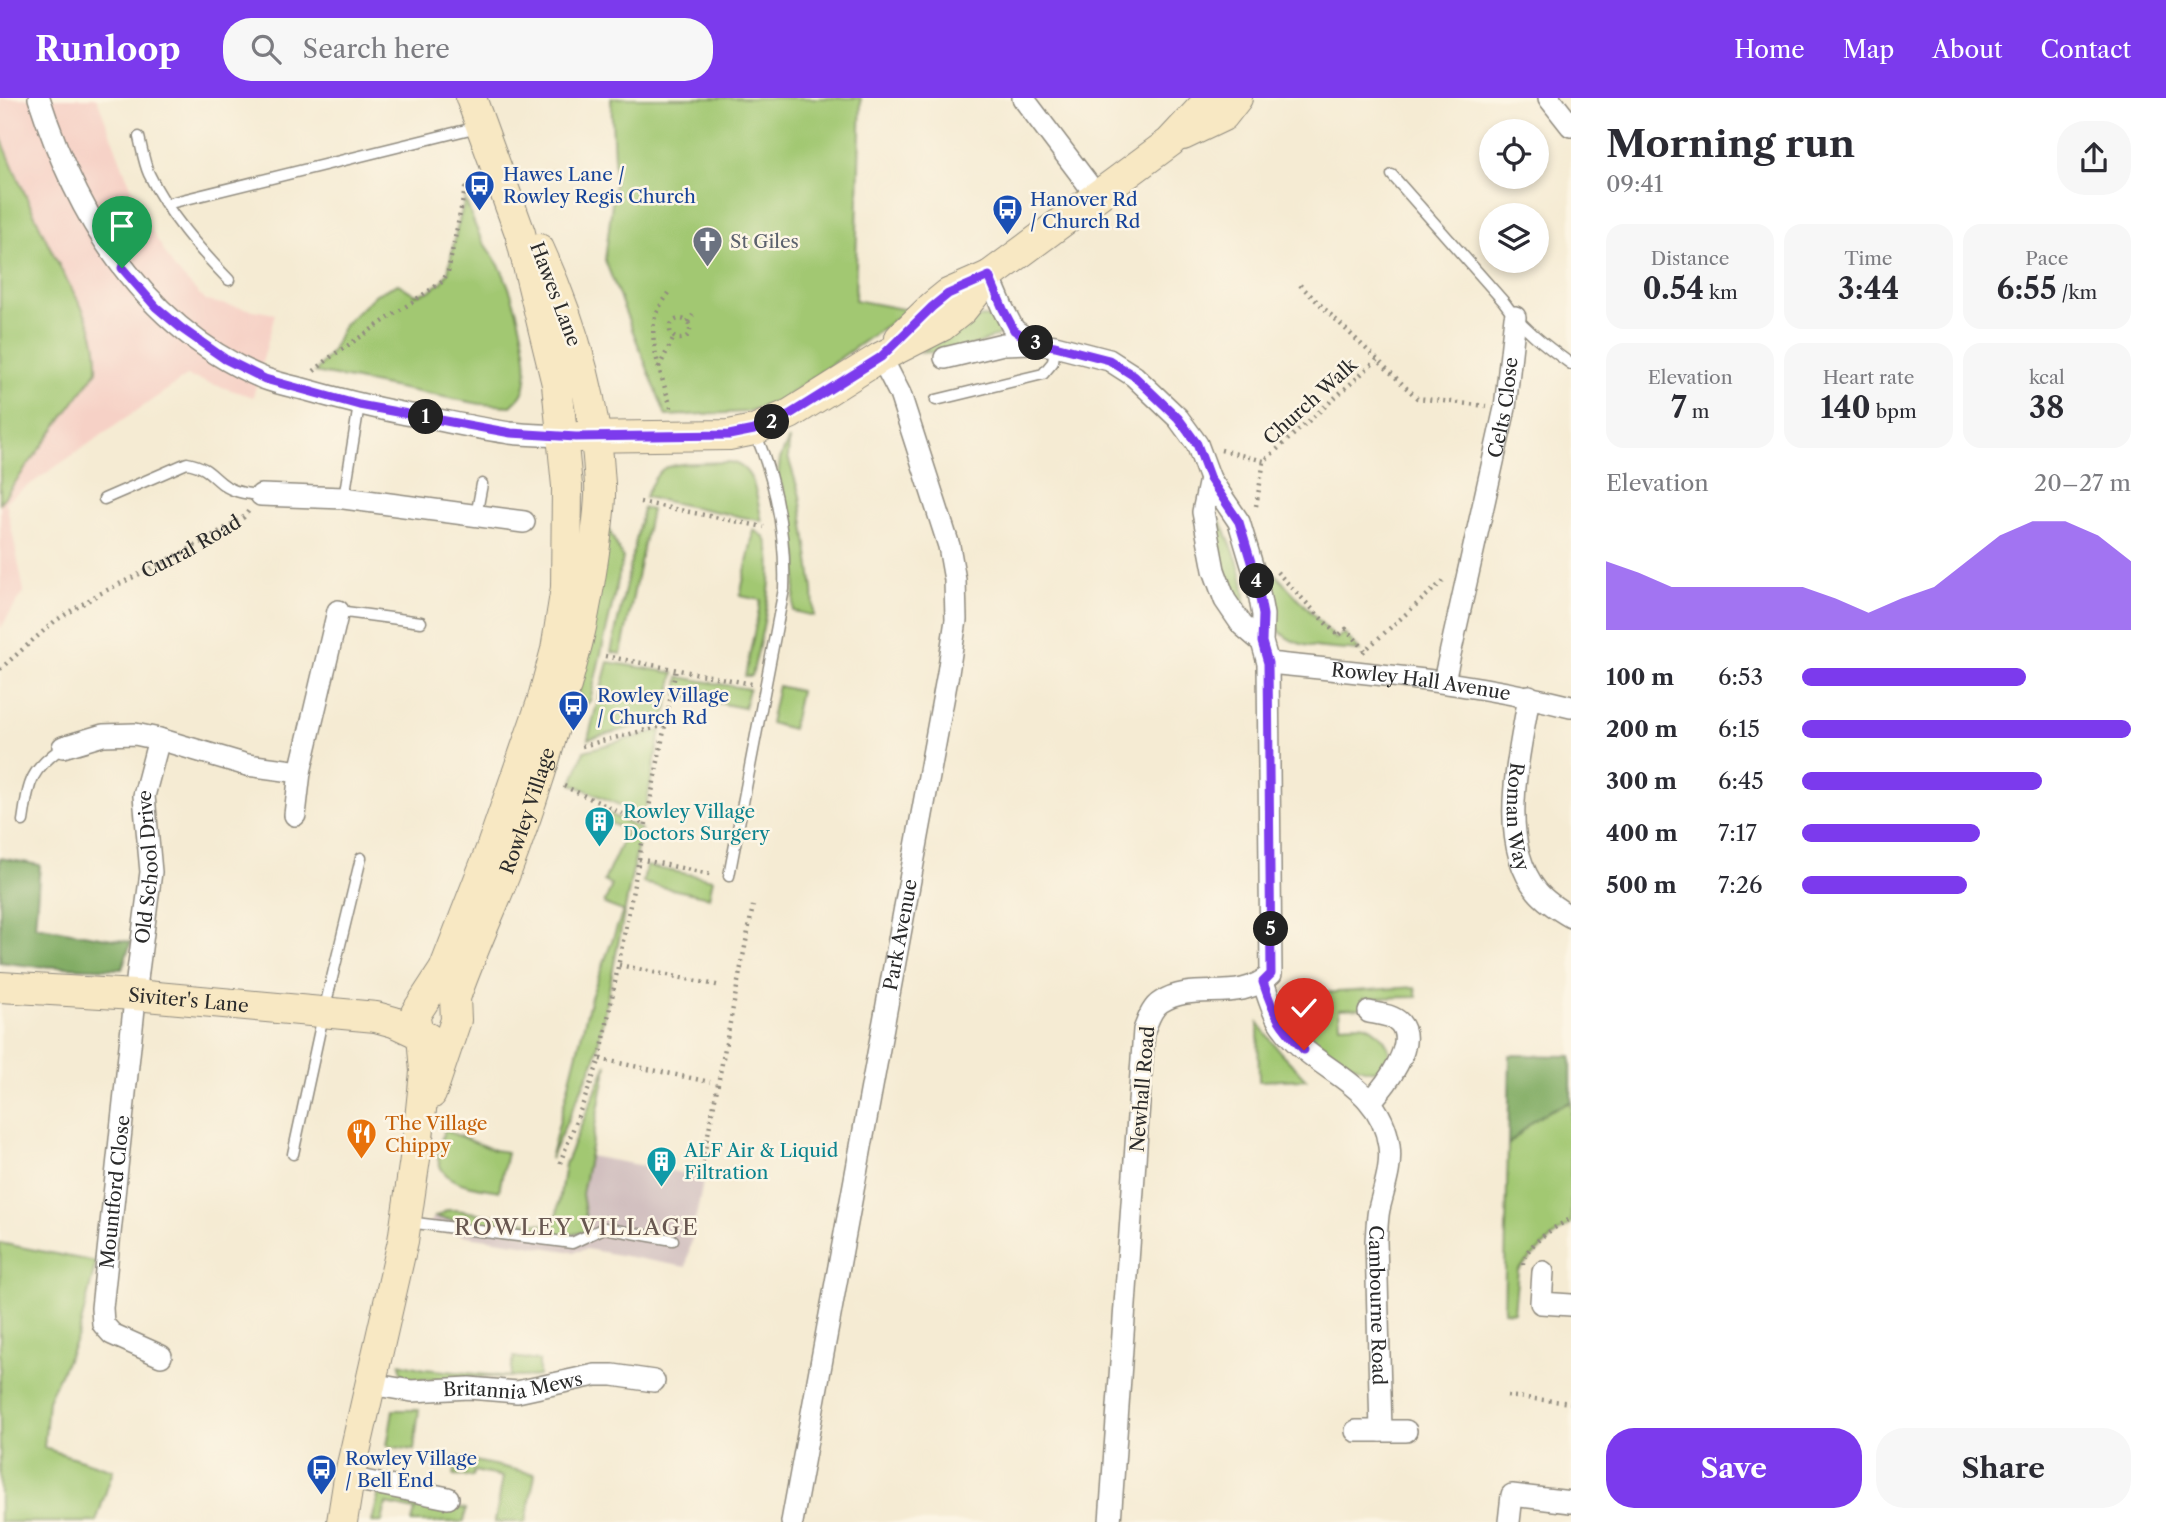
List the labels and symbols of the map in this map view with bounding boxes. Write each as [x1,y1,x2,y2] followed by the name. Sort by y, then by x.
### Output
[503,163,696,208] place label: Hawes Lane / Rowley Regis Church
[463,168,497,212] bus stop icon: Hawes Lane / Rowley Regis Church
[1030,188,1141,233] place label: Hanover Rd / Church Rd
[990,193,1024,237] bus stop icon: Hanover Rd / Church Rd
[92,196,152,268] pin
[690,224,724,268] church icon: St Giles
[730,230,799,253] place label: St Giles
[525,239,586,350] street label: Hawes Lane
[1018,326,1054,360] pin: 3
[1259,353,1363,449] street label: Church Walk
[1483,356,1523,460] street label: Celts Close
[408,400,444,434] pin: 1
[754,404,790,440] pin: 2
[137,510,245,583] street label: Curral Road
[1240,564,1274,598] pin: 4
[1330,658,1512,705] street label: Rowley Hall Avenue
[597,684,729,729] place label: Rowley Village / Church Rd
[557,689,591,733] bus stop icon: Rowley Village / Church Rd
[495,745,560,877] street label: Rowley Village
[1502,761,1535,875] street label: Roman Way
[131,787,163,945] street label: Old School Drive
[623,800,770,845] place label: Rowley Village Doctors Surgery
[583,805,617,849] building icon: Rowley Village Doctors Surgery
[879,877,922,992] street label: Park Avenue
[1254,912,1288,946] pin: 5
[1274,978,1334,1050] pin
[128,984,250,1017] street label: Siviter's Lane
[1126,1025,1160,1153] street label: Newhall Road
[385,1112,487,1157] place label: The Village Chippy
[95,1114,135,1270] street label: Mountford Close
[345,1117,379,1161] restaurant icon: The Village Chippy
[683,1139,839,1184] place label: ALF Air & Liquid Filtration
[644,1144,678,1188] building icon: ALF Air & Liquid Filtration
[454,1213,700,1241] district label: ROWLEY VILLAGE
[1364,1225,1391,1386] street label: Cambourne Road
[442,1367,585,1404] street label: Britannia Mews
[345,1447,477,1492] place label: Rowley Village / Bell End
[305,1452,339,1496] bus stop icon: Rowley Village / Bell End

